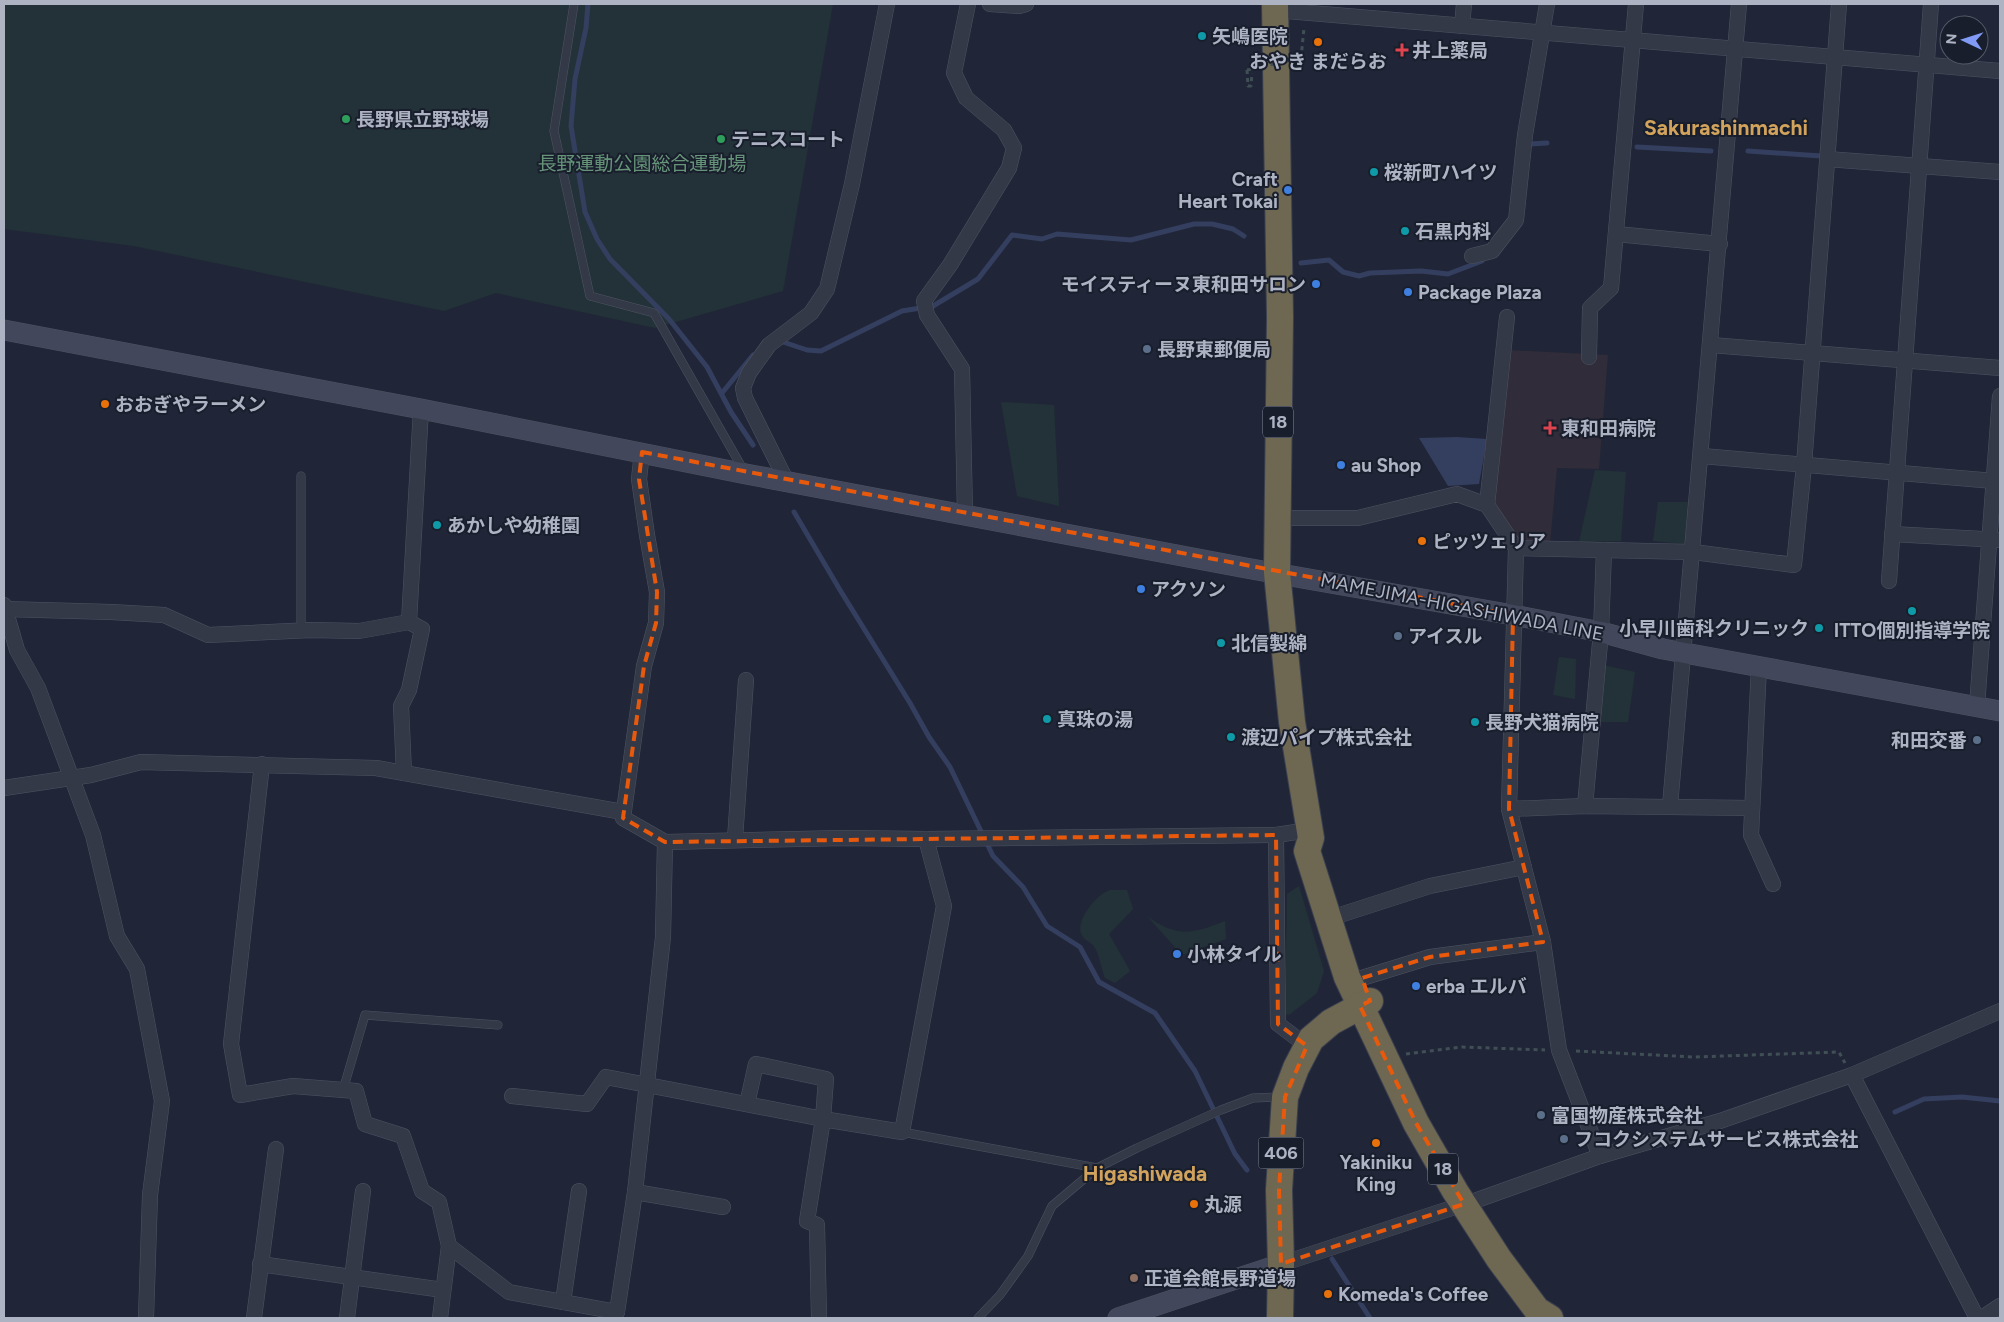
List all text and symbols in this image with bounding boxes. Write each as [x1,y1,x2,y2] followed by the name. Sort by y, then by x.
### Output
[1939,15,1989,65] north arrow
[1212,25,1288,48] place label: 矢嶋医院
[1196,30,1208,42] marker: 矢嶋医院
[1943,33,1960,45] text: N
[1312,36,1324,48] marker: おやき まだらお
[1412,39,1488,62] place label: 井上薬局
[1396,44,1408,56] marker: 井上薬局
[1249,50,1387,73] place label: おやき まだらお
[356,108,489,131] place label: 長野県立野球場
[340,113,352,125] marker: 長野県立野球場
[1644,115,1808,140] district label: Sakurashinmachi
[731,128,845,151] place label: テニスコート
[715,133,727,145] marker: テニスコート
[537,152,747,175] park label: 長野運動公園総合運動場
[1384,161,1498,184] place label: 桜新町ハイツ
[1368,166,1380,178] marker: 桜新町ハイツ
[1178,168,1278,213] place label: Craft Heart Tokai
[1282,184,1294,196] marker: Craft Heart Tokai
[1415,220,1491,243] place label: 石黒内科
[1399,225,1411,237] marker: 石黒内科
[1061,273,1306,296] place label: モイスティーヌ東和田サロン
[1310,278,1322,290] marker: モイスティーヌ東和田サロン
[1418,281,1542,304] place label: Package Plaza
[1402,286,1414,298] marker: Package Plaza
[1157,338,1271,361] place label: 長野東郵便局
[1141,343,1153,355] marker: 長野東郵便局
[115,393,266,416] place label: おおぎやラーメン
[99,398,111,410] marker: おおぎやラーメン
[1263,407,1293,438] road number: 18
[1561,417,1656,440] place label: 東和田病院
[1543,421,1557,435] marker: 東和田病院
[1351,454,1421,477] place label: au Shop
[1335,459,1347,471] marker: au Shop
[447,514,580,537] place label: あかしや幼稚園
[431,519,443,531] marker: あかしや幼稚園
[1432,530,1546,553] place label: ピッツェリア
[1416,535,1428,547] marker: ピッツェリア
[1319,568,1605,646] street label: MAMEJIMA-HIGASHIWADA LINE
[1151,578,1226,601] place label: アクソン
[1135,583,1147,595] marker: アクソン
[1906,605,1918,617] marker: ITTO個別指導学院
[1619,617,1809,640] place label: 小早川歯科クリニック
[1834,619,1990,642] place label: ITTO個別指導学院
[1813,622,1825,634] marker: 小早川歯科クリニック
[1408,625,1482,648] place label: アイスル
[1392,630,1404,642] marker: アイスル
[1231,632,1307,655] place label: 北信製綿
[1215,637,1227,649] marker: 北信製綿
[1057,708,1133,731] place label: 真珠の湯
[1485,711,1599,734] place label: 長野犬猫病院
[1041,713,1053,725] marker: 真珠の湯
[1469,716,1481,728] marker: 長野犬猫病院
[1241,726,1412,749] place label: 渡辺パイプ株式会社
[1891,729,1967,752] place label: 和田交番
[1225,731,1237,743] marker: 渡辺パイプ株式会社
[1971,734,1983,746] marker: 和田交番
[1187,943,1282,966] place label: 小林タイル
[1171,948,1183,960] marker: 小林タイル
[1426,975,1527,998] place label: erba エルバ
[1410,980,1422,992] marker: erba エルバ
[1551,1104,1703,1127] place label: 富国物産株式会社
[1535,1109,1547,1121] marker: 富国物産株式会社
[1574,1128,1858,1151] place label: フコクシステムサービス株式会社
[1558,1133,1570,1145] marker: フコクシステムサービス株式会社
[1370,1137,1382,1149] marker: Yakiniku King
[1258,1138,1304,1168] road number: 406
[1340,1151,1412,1196] place label: Yakiniku King
[1428,1154,1458,1184] road number: 18
[1083,1161,1207,1186] district label: Higashiwada
[1204,1193,1242,1216] place label: 丸源
[1188,1198,1200,1210] marker: 丸源
[1144,1267,1296,1290] place label: 正道会館長野道場
[1128,1272,1140,1284] marker: 正道会館長野道場
[1338,1283,1489,1306] place label: Komeda's Coffee
[1322,1288,1334,1300] marker: Komeda's Coffee

